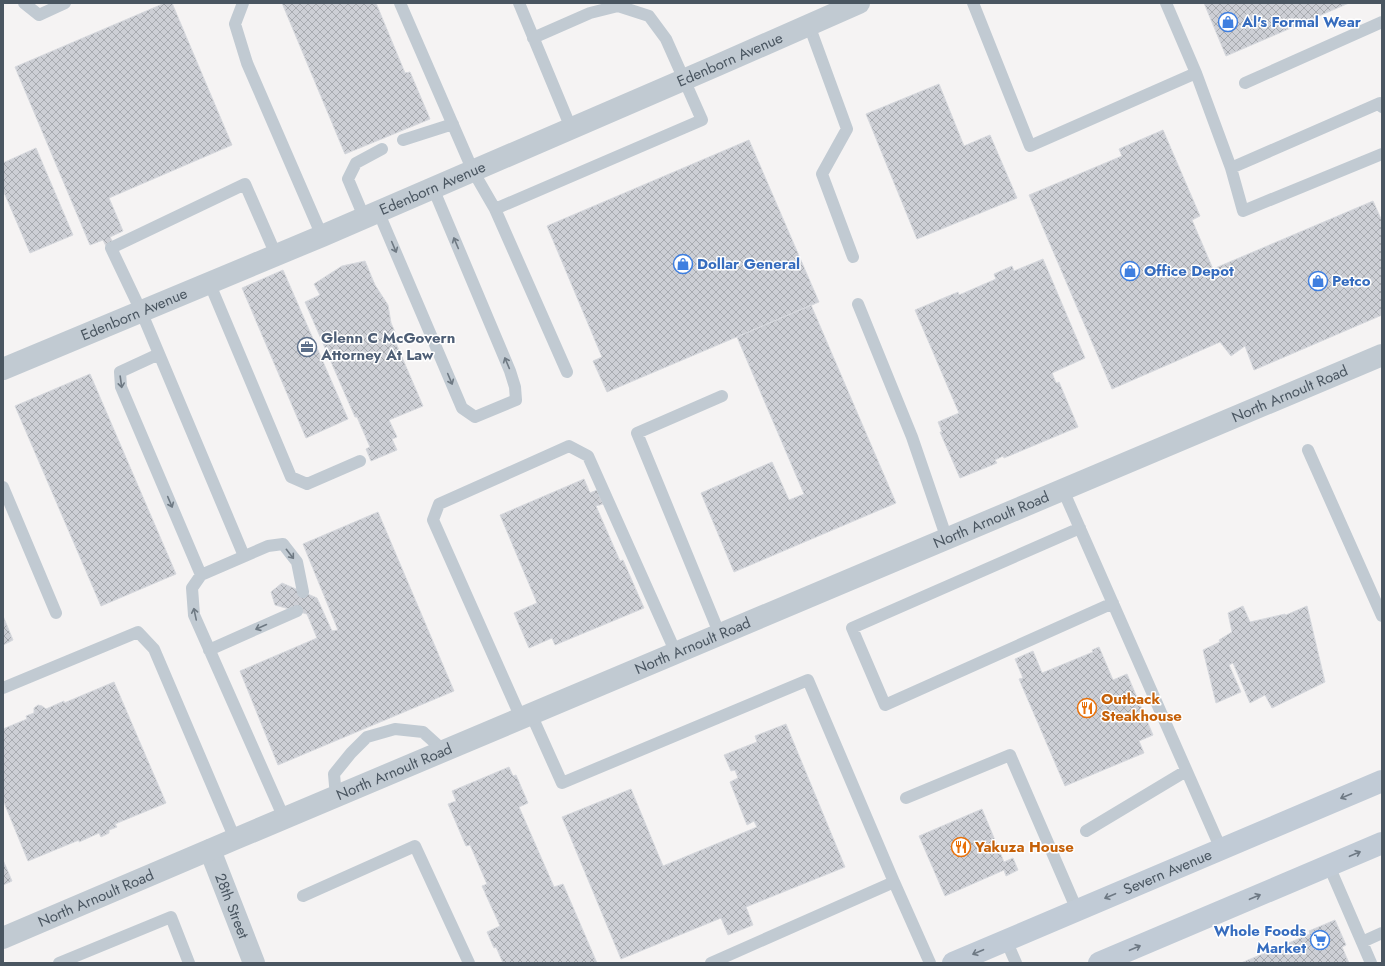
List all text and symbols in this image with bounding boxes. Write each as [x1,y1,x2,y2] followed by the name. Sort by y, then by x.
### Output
[1217,11,1239,33] shop icon: Al's Formal Wear
[1241,11,1362,33] place label: Al's Formal Wear
[673,27,787,92] street label: Edenborn Avenue
[376,156,489,221] street label: Edenborn Avenue
[452,238,460,250] one-way arrow
[390,240,398,252] one-way arrow
[672,253,694,275] shop icon: Dollar General
[697,253,800,275] place label: Dollar General
[1119,260,1141,282] shop icon: Office Depot
[1144,260,1234,282] place label: Office Depot
[1307,270,1329,292] shop icon: Petco
[1332,270,1371,292] place label: Petco
[77,282,191,346] street label: Edenborn Avenue
[320,327,455,366] place label: Glenn C McGovern Attorney At Law
[296,336,318,358] office icon: Glenn C McGovern Attorney At Law
[503,358,510,370] one-way arrow
[1228,360,1351,428] street label: North Arnoult Road
[446,373,454,385] one-way arrow
[117,375,125,388] one-way arrow
[930,486,1053,554] street label: North Arnoult Road
[167,496,175,508] one-way arrow
[286,548,294,559] one-way arrow
[190,608,198,621] one-way arrow
[631,612,754,680] street label: North Arnoult Road
[255,624,267,631] one-way arrow
[1101,688,1182,727] place label: Outback Steakhouse
[1076,697,1098,719] restaurant icon: Outback Steakhouse
[333,738,456,806] street label: North Arnoult Road
[1341,793,1353,800] one-way arrow
[950,836,972,858] restaurant icon: Yakuza House
[974,836,1074,858] place label: Yakuza House
[1120,843,1215,901] street label: Severn Avenue
[1349,850,1361,858] one-way arrow
[35,864,157,933] street label: North Arnoult Road
[209,870,255,942] street label: 28th Street
[1105,893,1117,900] one-way arrow
[1249,893,1261,900] one-way arrow
[1214,920,1306,959] place label: Whole Foods Market
[1309,929,1331,951] supermarket icon: Whole Foods Market
[1129,944,1141,951] one-way arrow
[972,949,984,957] one-way arrow

